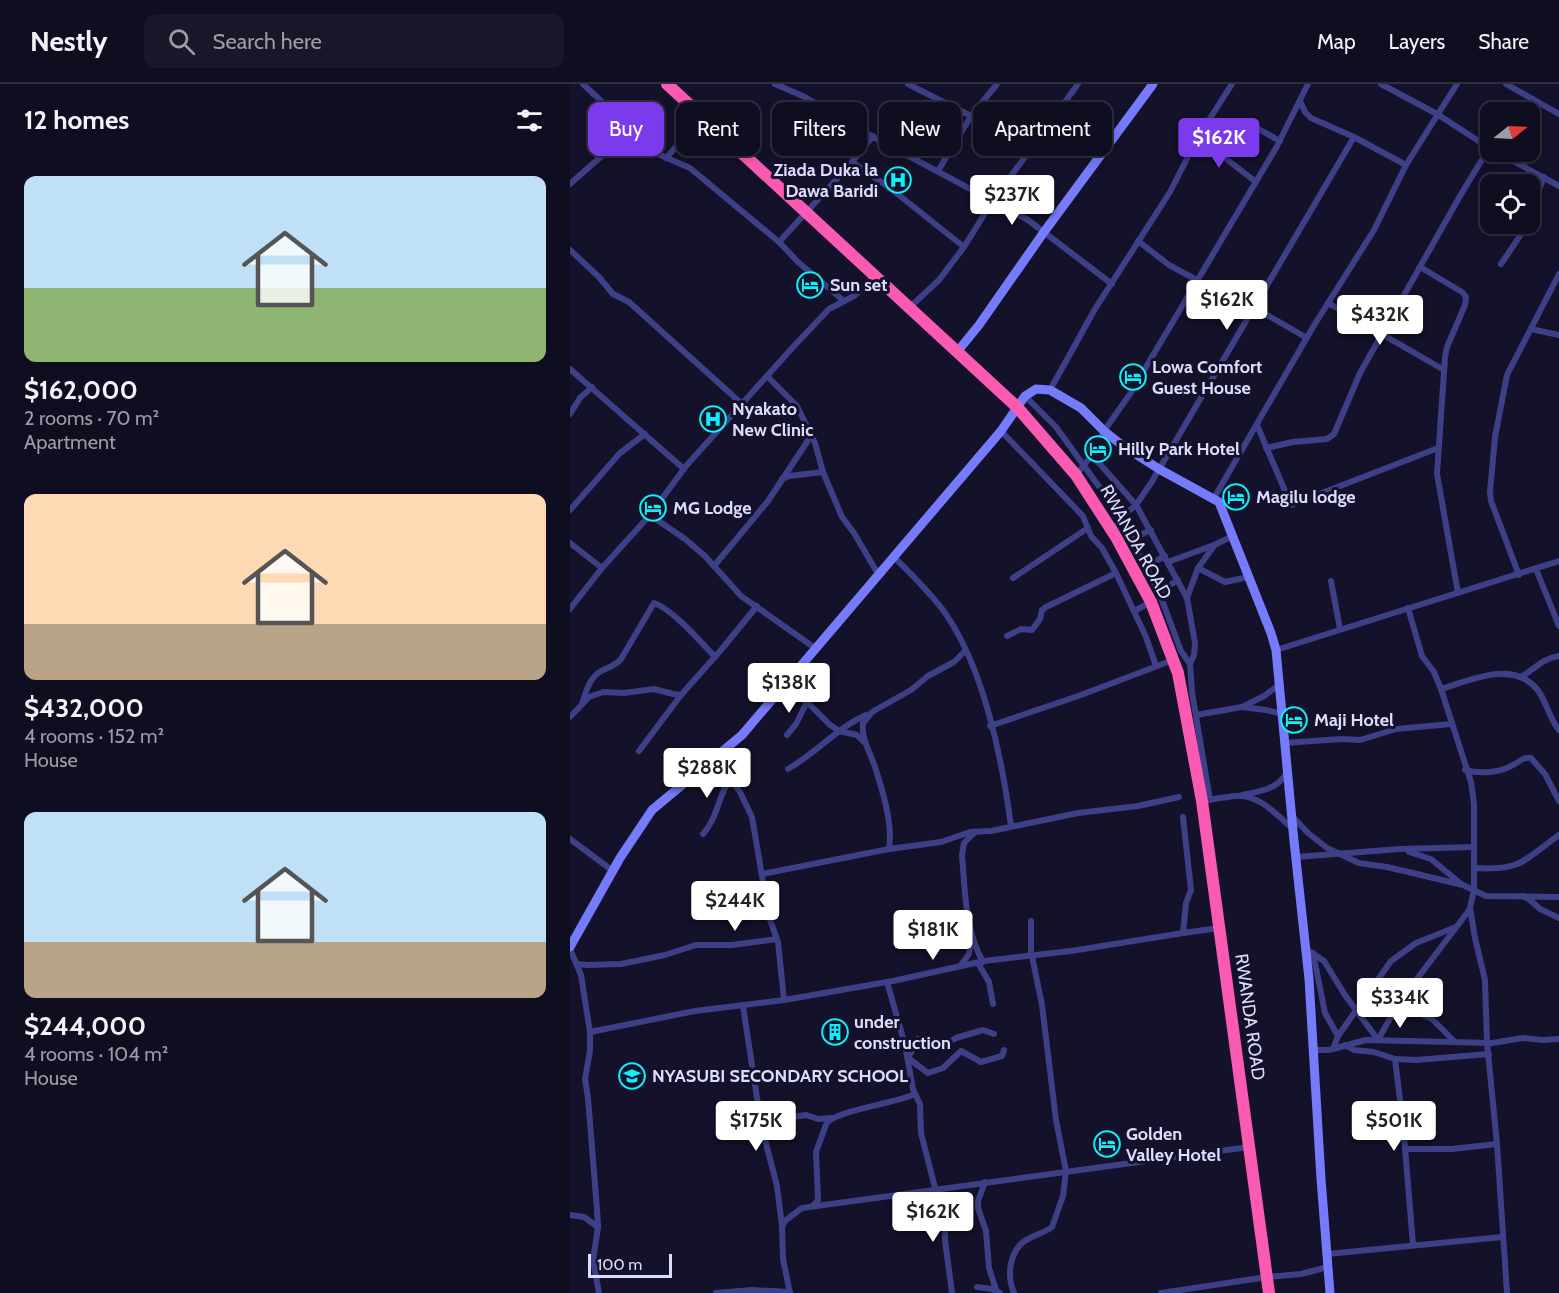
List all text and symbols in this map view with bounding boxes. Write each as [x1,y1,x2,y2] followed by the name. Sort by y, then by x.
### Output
[144,14,564,68] search box
[30,24,108,58] text: Nestly
[165,25,198,58] icon: search
[213,28,322,55] text: Search here
[1317,29,1356,54] text: Map
[1389,29,1445,54] text: Layers
[1478,29,1529,54] text: Share
[588,102,664,156] chip: Buy
[676,102,760,156] chip: Rent
[772,102,867,156] chip: Filters
[879,102,961,156] chip: New
[973,102,1112,156] chip: Apartment
[1480,102,1540,162] north arrow
[1480,102,1540,234] map controls
[24,104,129,136] text: 12 homes
[513,104,546,137] icon: filters
[1177,118,1261,169] pin: $162K
[1192,125,1246,149] text: $162K
[774,159,878,202] place label: Ziada Duka la Dawa Baridi
[883,165,913,195] hospital icon: Ziada Duka la Dawa Baridi
[1480,174,1540,234] button: locate
[970,175,1054,226] pin: $237K
[984,182,1040,206] text: $237K
[231,215,339,323] icon: home
[795,270,825,300] hotel icon: Sun set
[830,274,887,296] place label: Sun set
[1185,280,1269,331] pin: $162K
[1200,287,1254,311] text: $162K
[1338,295,1422,346] pin: $432K
[1351,302,1409,326] text: $432K
[1152,356,1262,399] place label: Lowa Comfort Guest House
[1118,362,1148,392] hotel icon: Lowa Comfort Guest House
[24,374,138,406] text: $162,000
[732,398,813,441] place label: Nyakato New Clinic
[698,404,728,434] hospital icon: Nyakato New Clinic
[24,406,159,430] text: 2 rooms · 70 m²
[24,430,116,454] text: Apartment
[1083,434,1113,464] hotel icon: Hilly Park Hotel
[1118,438,1240,460] place label: Hilly Park Hotel
[1095,481,1177,603] street label: RWANDA ROAD
[1221,482,1251,512] hotel icon: Magilu lodge
[1256,486,1356,508] place label: Magilu lodge
[638,493,668,523] hotel icon: MG Lodge
[673,497,752,519] place label: MG Lodge
[231,533,339,641] icon: home
[747,663,831,714] pin: $138K
[762,670,816,694] text: $138K
[24,692,144,724] text: $432,000
[1279,705,1309,735] hotel icon: Maji Hotel
[1314,709,1394,731] place label: Maji Hotel
[24,724,164,748] text: 4 rooms · 152 m²
[24,748,78,772] text: House
[665,748,749,799] pin: $288K
[678,755,736,779] text: $288K
[231,851,339,959] icon: home
[693,881,777,932] pin: $244K
[705,888,765,912] text: $244K
[891,910,975,961] pin: $181K
[908,917,958,941] text: $181K
[1230,952,1270,1082] street label: RWANDA ROAD
[1358,978,1442,1029] pin: $334K
[1371,985,1429,1009] text: $334K
[24,1010,146,1042] text: $244,000
[854,1011,951,1054] place label: under construction
[820,1017,850,1047] building icon: under construction
[24,1042,168,1066] text: 4 rooms · 104 m²
[617,1061,647,1091] school or university icon: NYASUBI SECONDARY SCHOOL
[652,1065,908,1087] place label: NYASUBI SECONDARY SCHOOL
[24,1066,78,1090] text: House
[714,1101,798,1152] pin: $175K
[1352,1101,1436,1152] pin: $501K
[730,1108,782,1132] text: $175K
[1366,1108,1422,1132] text: $501K
[1126,1123,1221,1166] place label: Golden Valley Hotel
[1092,1129,1122,1159] hotel icon: Golden Valley Hotel
[891,1192,975,1243] pin: $162K
[906,1199,960,1223] text: $162K
[588,1251,672,1278] scale bar
[597,1255,642,1274] text: 100 m

